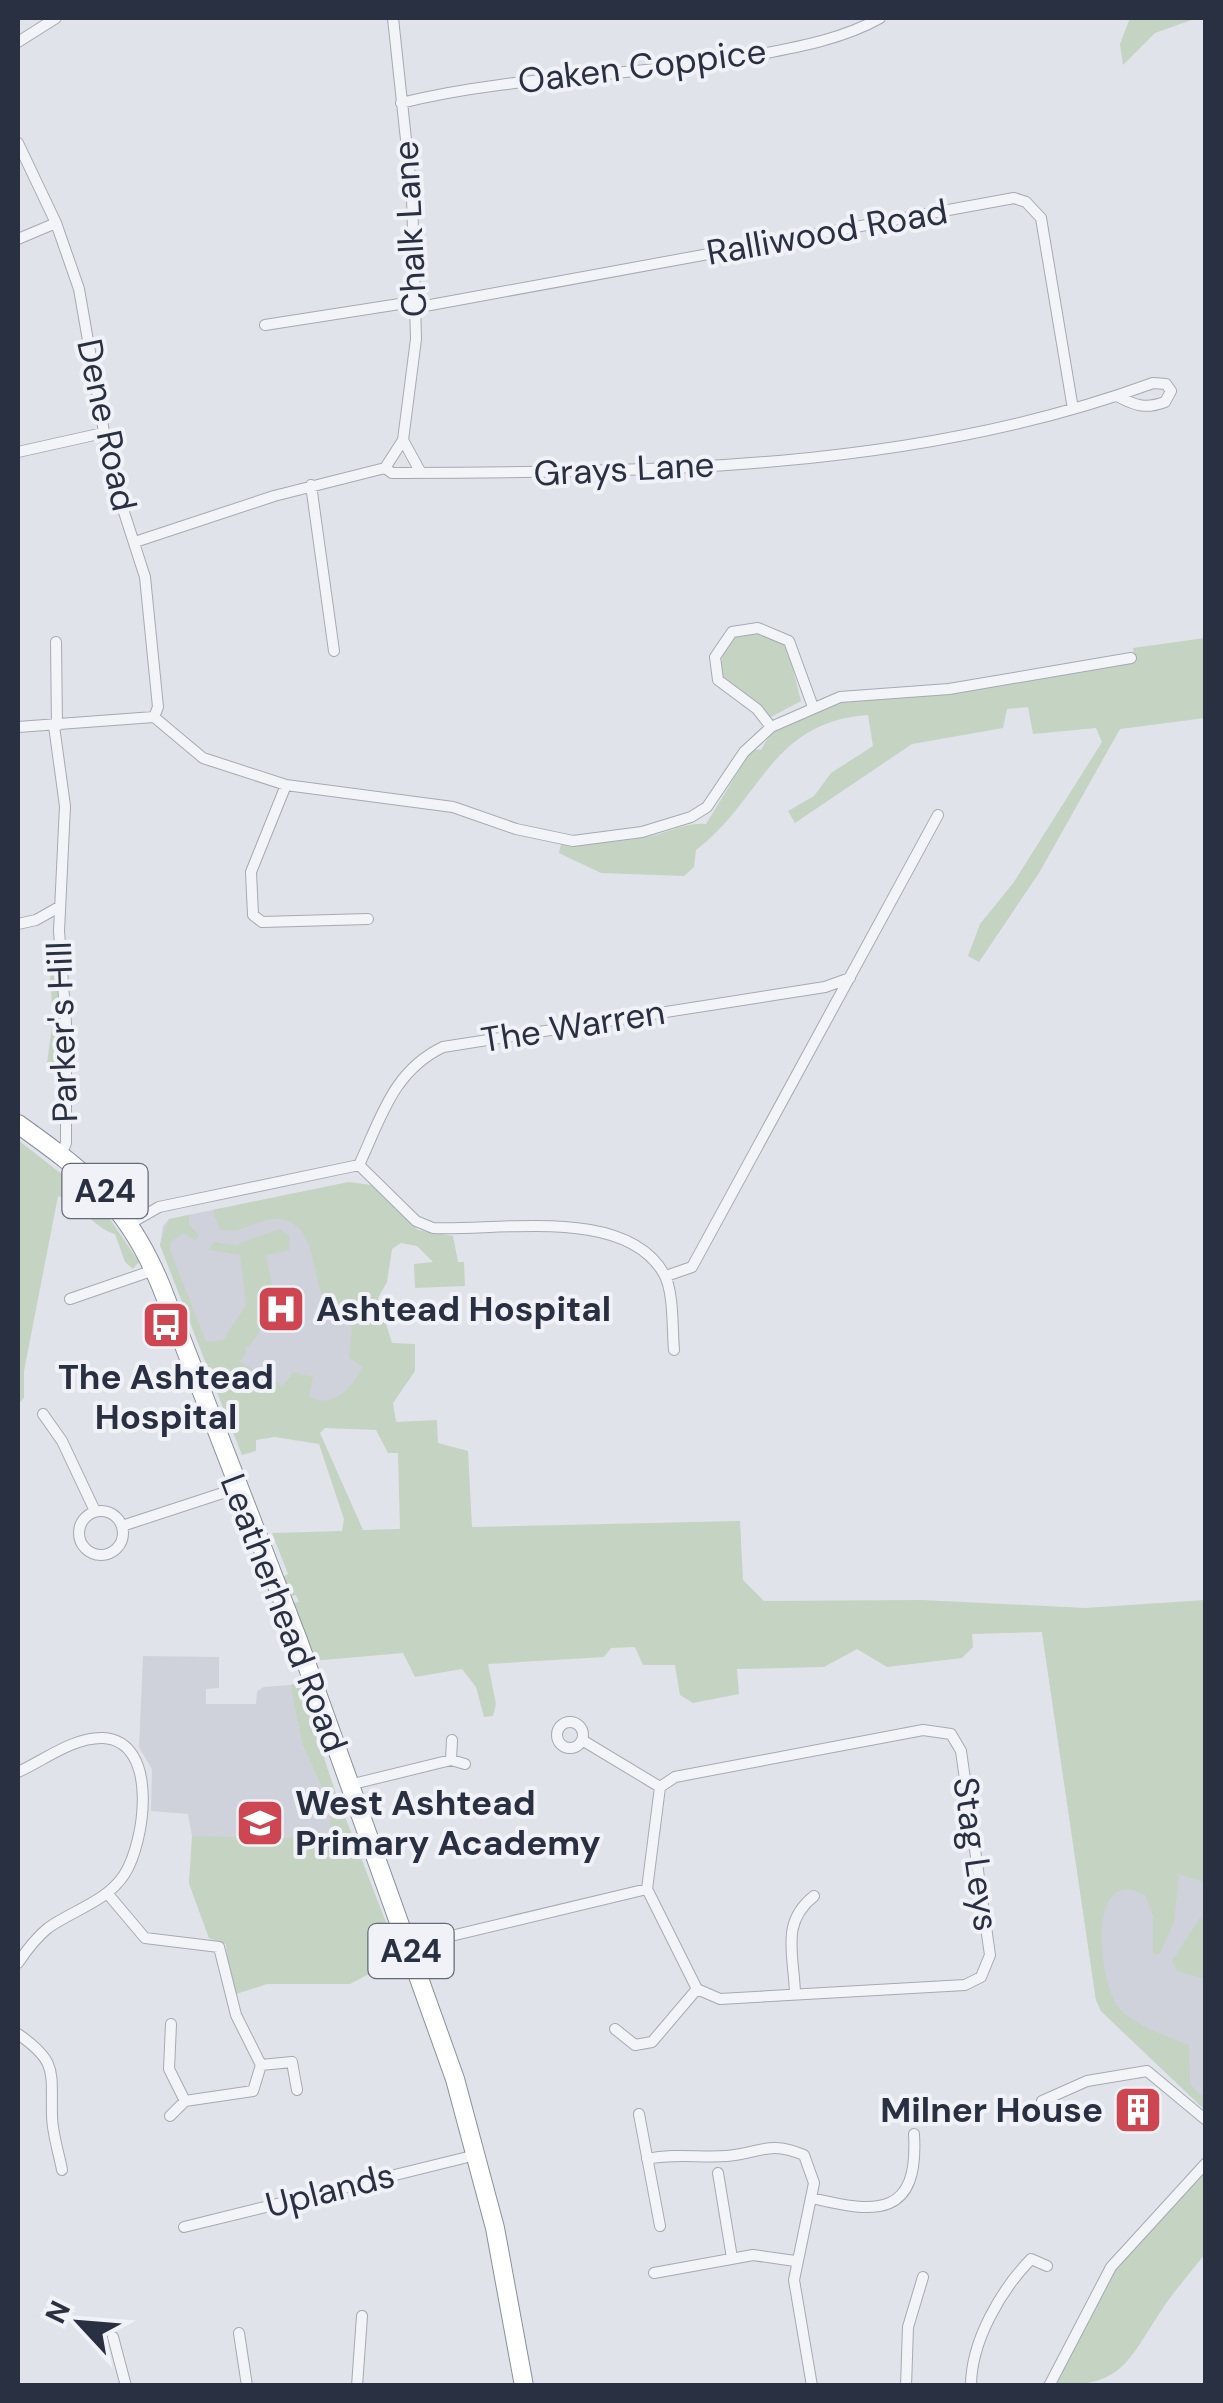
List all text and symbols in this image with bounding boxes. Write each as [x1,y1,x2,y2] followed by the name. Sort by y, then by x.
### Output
[515,28,769,104] street label: Oaken Coppice
[382,140,438,318] street label: Chalk Lane
[703,188,951,276] street label: Ralliwood Road
[66,335,148,515] street label: Dene Road
[533,441,715,497] street label: Grays Lane
[36,941,88,1123] street label: Parker's Hill
[478,989,668,1063] street label: The Warren
[62,1164,148,1218] road number: A24
[255,1283,307,1335] hospital icon: Ashtead Hospital
[316,1286,611,1332] place label: Ashtead Hospital
[140,1299,192,1351] bus stop icon: The Ashtead Hospital
[58,1354,274,1440] place label: The Ashtead Hospital
[210,1467,358,1759] street label: Leatherhead Road
[942,1774,1010,1934] street label: Stag Leys
[295,1780,601,1866] place label: West Ashtead Primary Academy
[234,1797,286,1849] school or university icon: West Ashtead Primary Academy
[368,1924,454,1978] road number: A24
[1112,2084,1164,2136] building icon: Milner House
[880,2087,1103,2133] place label: Milner House
[261,2152,399,2228] street label: Uplands
[30,2273,130,2373] north arrow
[37,2295,79,2330] text: N

